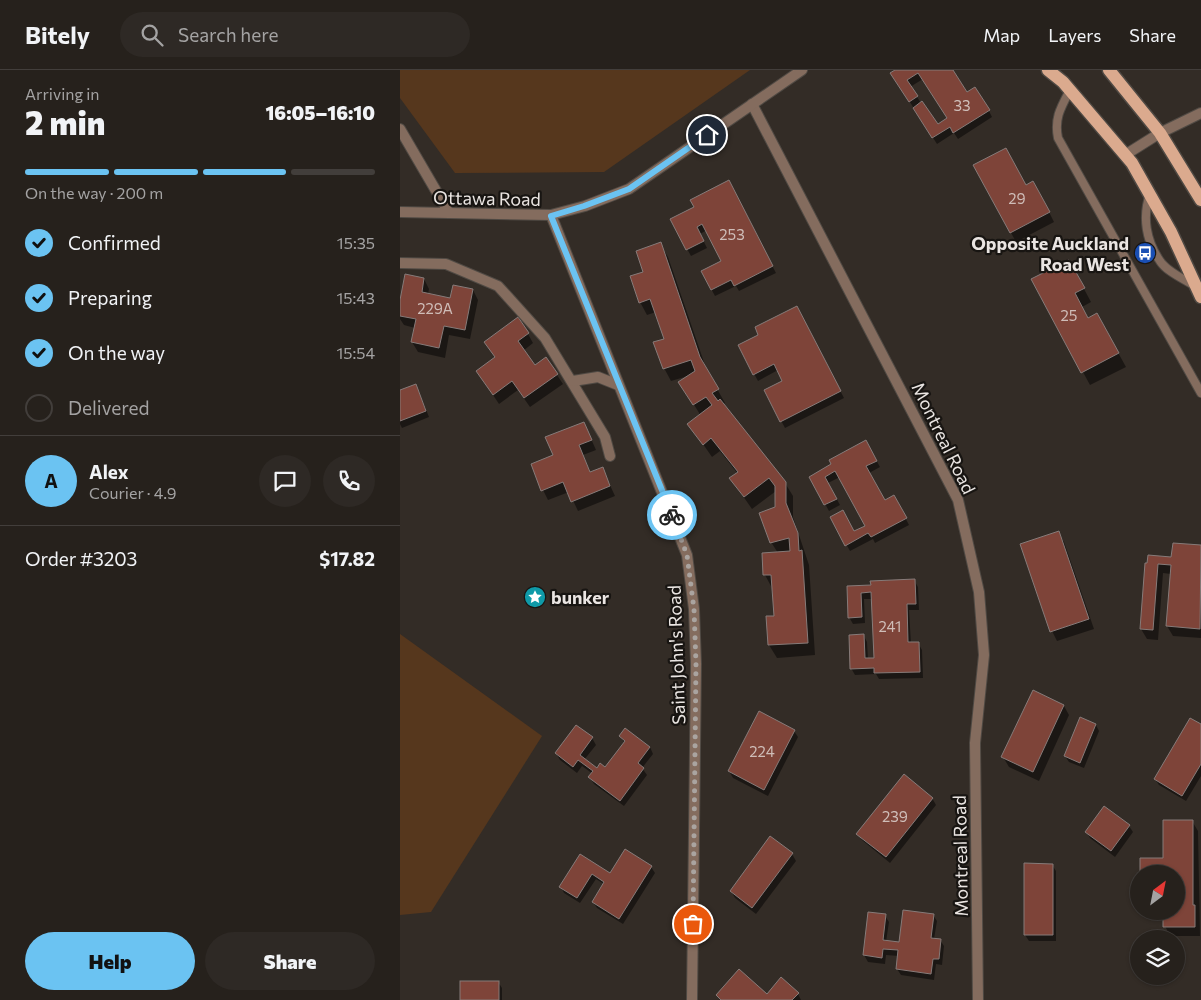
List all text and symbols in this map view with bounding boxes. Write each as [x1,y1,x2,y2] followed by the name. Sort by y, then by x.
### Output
[120,12,470,57] search box
[25,20,90,49] text: Bitely
[138,21,166,49] icon: search
[178,23,278,46] text: Search here
[983,24,1020,46] text: Map
[1048,24,1101,46] text: Layers
[1129,24,1176,46] text: Share
[25,84,99,103] text: Arriving in
[953,96,971,114] house number: 33
[266,101,375,124] text: 16:05–16:10
[25,102,105,142] text: 2 min
[686,114,728,156] pin
[693,121,721,149] icon: home
[25,183,163,202] text: On the way · 200 m
[433,186,541,210] street label: Ottawa Road
[1008,189,1026,207] house number: 29
[719,225,745,243] house number: 253
[25,229,53,257] icon: check
[68,231,161,254] text: Confirmed
[971,232,1129,275] place label: Opposite Auckland Road West
[337,233,375,252] text: 15:35
[1133,241,1157,265] bus stop icon: Opposite Auckland Road West
[25,284,53,312] icon: check
[68,286,152,309] text: Preparing
[336,288,375,307] text: 15:43
[417,299,453,317] house number: 229A
[1061,306,1077,324] house number: 25
[25,339,53,367] icon: check
[68,341,165,364] text: On the way
[336,343,375,362] text: 15:54
[907,379,981,497] street label: Montreal Road
[68,396,149,419] text: Delivered
[259,455,311,507] button: chat
[323,455,375,507] button: phone
[89,460,129,483] text: Alex
[44,469,58,492] text: A
[89,483,176,502] text: Courier · 4.9
[647,490,697,540] courier
[658,501,686,529] icon: bike
[25,547,137,570] text: Order #3203
[319,547,375,570] text: $17.82
[523,585,547,609] place icon: bunker
[663,585,689,725] street label: Saint John's Road
[551,586,610,608] place label: bunker
[878,617,902,635] house number: 241
[749,742,775,760] house number: 224
[948,795,972,917] street label: Montreal Road
[882,807,908,825] house number: 239
[1130,865,1185,920] north arrow
[1130,865,1185,985] map controls
[672,903,714,945] pin
[679,910,707,938] icon: bag
[1130,930,1185,985] button: layers
[25,932,195,990] button: Help
[205,932,375,990] button: Share

